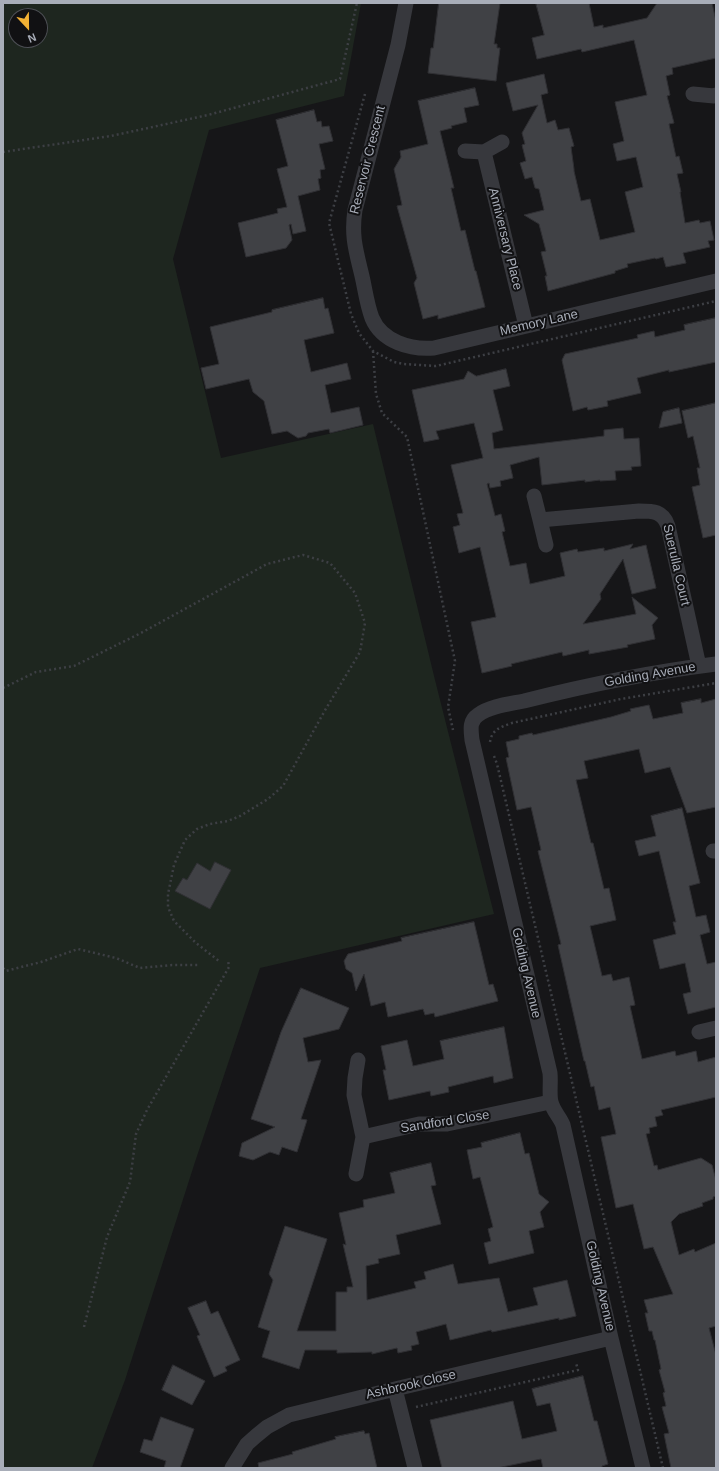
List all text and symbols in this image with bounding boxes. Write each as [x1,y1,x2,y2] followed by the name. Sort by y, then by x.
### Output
[8,8,48,48] north arrow
[26,31,38,45] text: N
[347,104,389,216] street label: Reservoir Crescent
[485,186,525,292] street label: Anniversary Place
[499,306,579,340] street label: Memory Lane
[659,523,693,607] street label: Suerulla Court
[603,659,697,691] street label: Golding Avenue
[508,926,544,1020] street label: Golding Avenue
[400,1107,490,1137] street label: Sandford Close
[582,1239,618,1333] street label: Golding Avenue
[365,1367,457,1403] street label: Ashbrook Close

